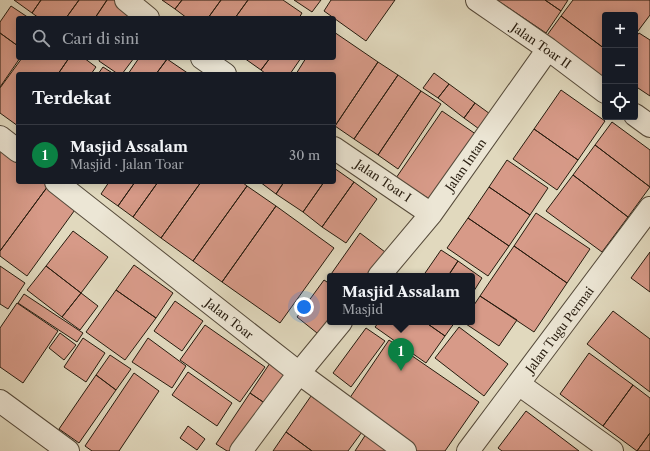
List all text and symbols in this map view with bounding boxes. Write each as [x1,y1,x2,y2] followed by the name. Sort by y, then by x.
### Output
[602,12,638,120] map controls
[602,12,638,48] button: +
[16,16,336,60] search box
[507,18,574,72] street label: Jalan Toar II
[30,27,52,49] icon: search
[62,29,139,48] text: Cari di sini
[602,48,638,84] button: −
[602,84,638,120] button: locate
[32,88,111,108] text: Terdekat
[441,135,490,196] street label: Jalan Intan
[70,137,188,156] text: Masjid Assalam
[42,147,48,163] text: 1
[289,147,320,163] text: 30 m
[351,155,414,205] street label: Jalan Toar I
[70,156,184,172] text: Masjid · Jalan Toar
[327,273,475,325] popup
[342,282,460,301] text: Masjid Assalam
[521,283,597,377] street label: Jalan Tugu Permai
[201,294,256,342] street label: Jalan Toar
[294,297,314,317] your location
[342,301,383,317] text: Masjid
[388,338,414,371] pin: 1

